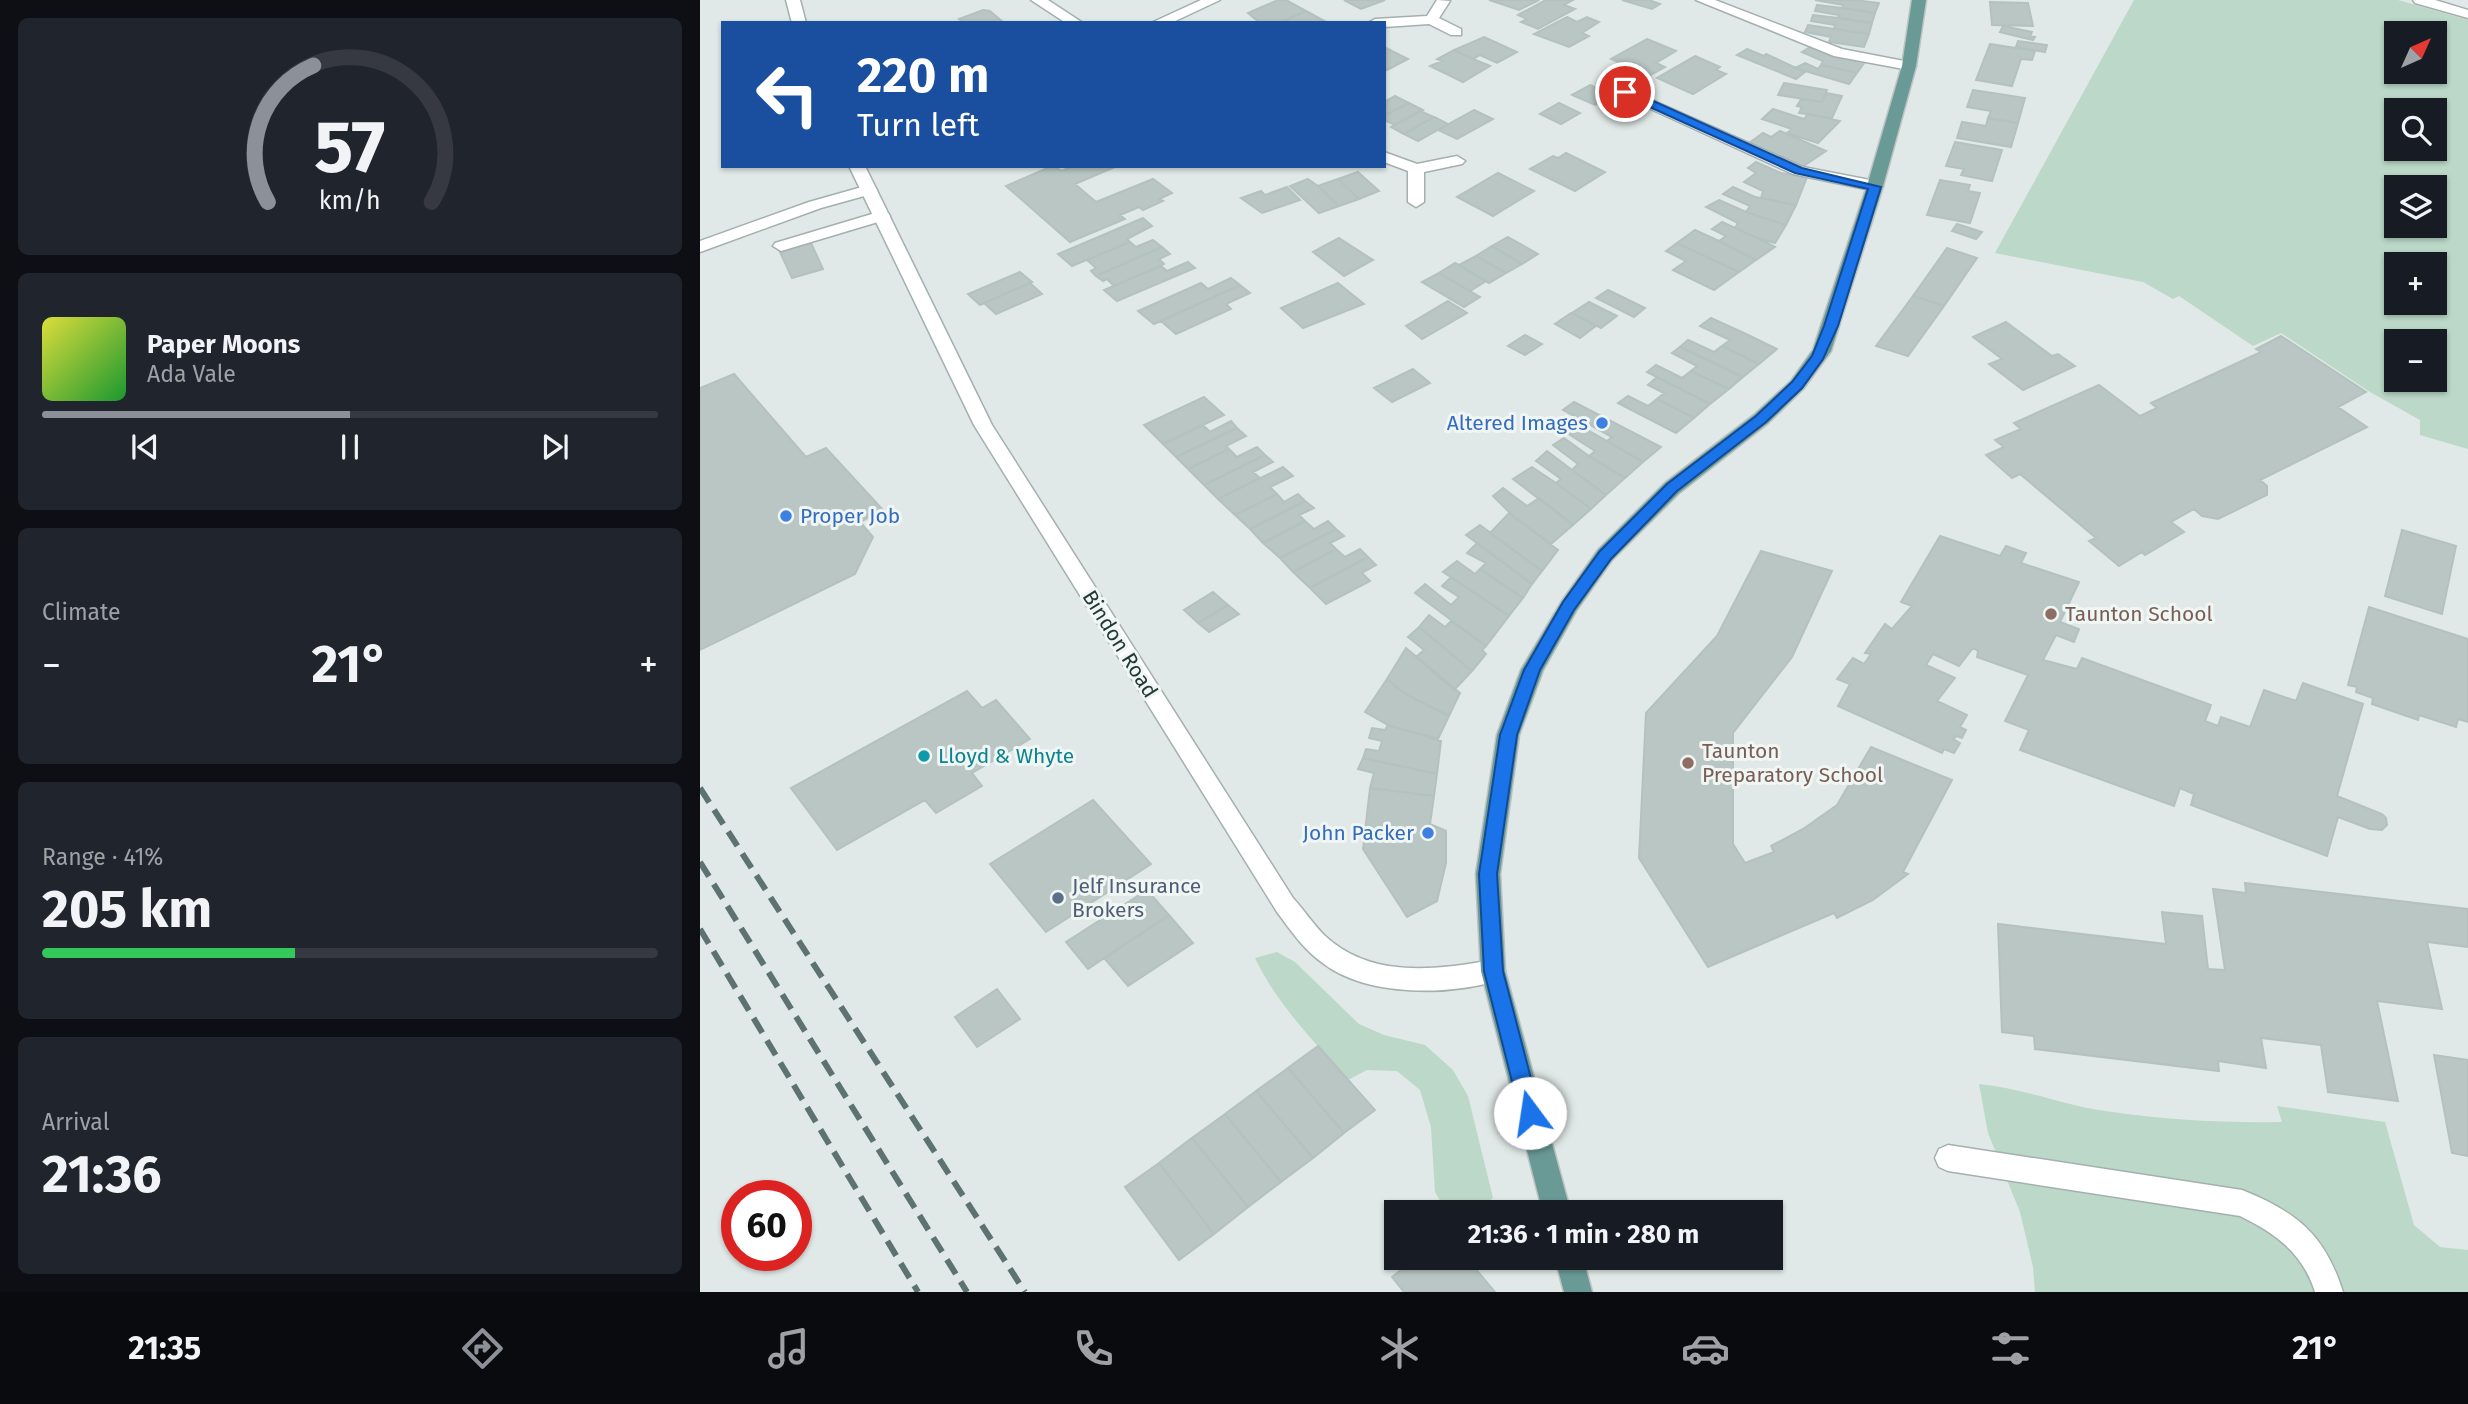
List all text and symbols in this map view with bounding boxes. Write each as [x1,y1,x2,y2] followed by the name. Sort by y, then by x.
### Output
[2384,21,2446,84] north arrow
[2384,21,2447,392] map controls
[857,46,989,105] text: 220 m
[742,49,833,140] icon: left
[1595,62,1655,122] pin
[1606,73,1644,111] icon: arrive
[2384,98,2447,161] button: search
[314,105,386,192] text: 57
[857,106,979,144] text: Turn left
[2384,175,2447,238] button: layers
[319,186,381,216] text: km/h
[2384,252,2447,315] button: +
[147,329,300,360] text: Paper Moons
[2384,329,2447,392] button: −
[147,360,236,388] text: Ada Vale
[1447,410,1588,436] place label: Altered Images
[1594,415,1610,431] marker: Altered Images
[126,428,164,466] icon: previous
[331,428,369,466] icon: pause
[536,428,574,466] icon: next
[800,503,900,529] place label: Proper Job
[778,508,794,524] marker: Proper Job
[1077,585,1163,703] street label: Bindon Road
[42,598,121,626] text: Climate
[2065,601,2213,627] place label: Taunton School
[2043,606,2059,622] marker: Taunton School
[312,633,389,696] text: 21°
[42,642,61,688] text: −
[639,642,658,688] text: +
[1702,738,1883,788] place label: Taunton Preparatory School
[938,743,1074,769] place label: Lloyd & Whyte
[916,748,932,764] marker: Lloyd & Whyte
[1680,755,1696,771] marker: Taunton Preparatory School
[1303,820,1414,846] place label: John Packer
[1420,825,1436,841] marker: John Packer
[42,843,163,871] text: Range · 41%
[1072,873,1201,923] place label: Jelf Insurance Brokers
[42,878,212,941] text: 205 km
[1050,890,1066,906] marker: Jelf Insurance Brokers
[1493,1076,1567,1150] position arrow
[42,1108,109,1136] text: Arrival
[42,1143,162,1206] text: 21:36
[721,1180,812,1271] speed limit sign: 60
[1468,1219,1699,1250] text: 21:36 · 1 min · 280 m
[458,1324,507,1373] icon: directions
[764,1324,813,1373] icon: music
[1069,1324,1118,1373] icon: phone
[1375,1324,1424,1373] icon: climate
[1681,1324,1730,1373] icon: car
[1986,1324,2035,1373] icon: filters
[128,1329,201,1367] text: 21:35
[2292,1329,2340,1367] text: 21°

